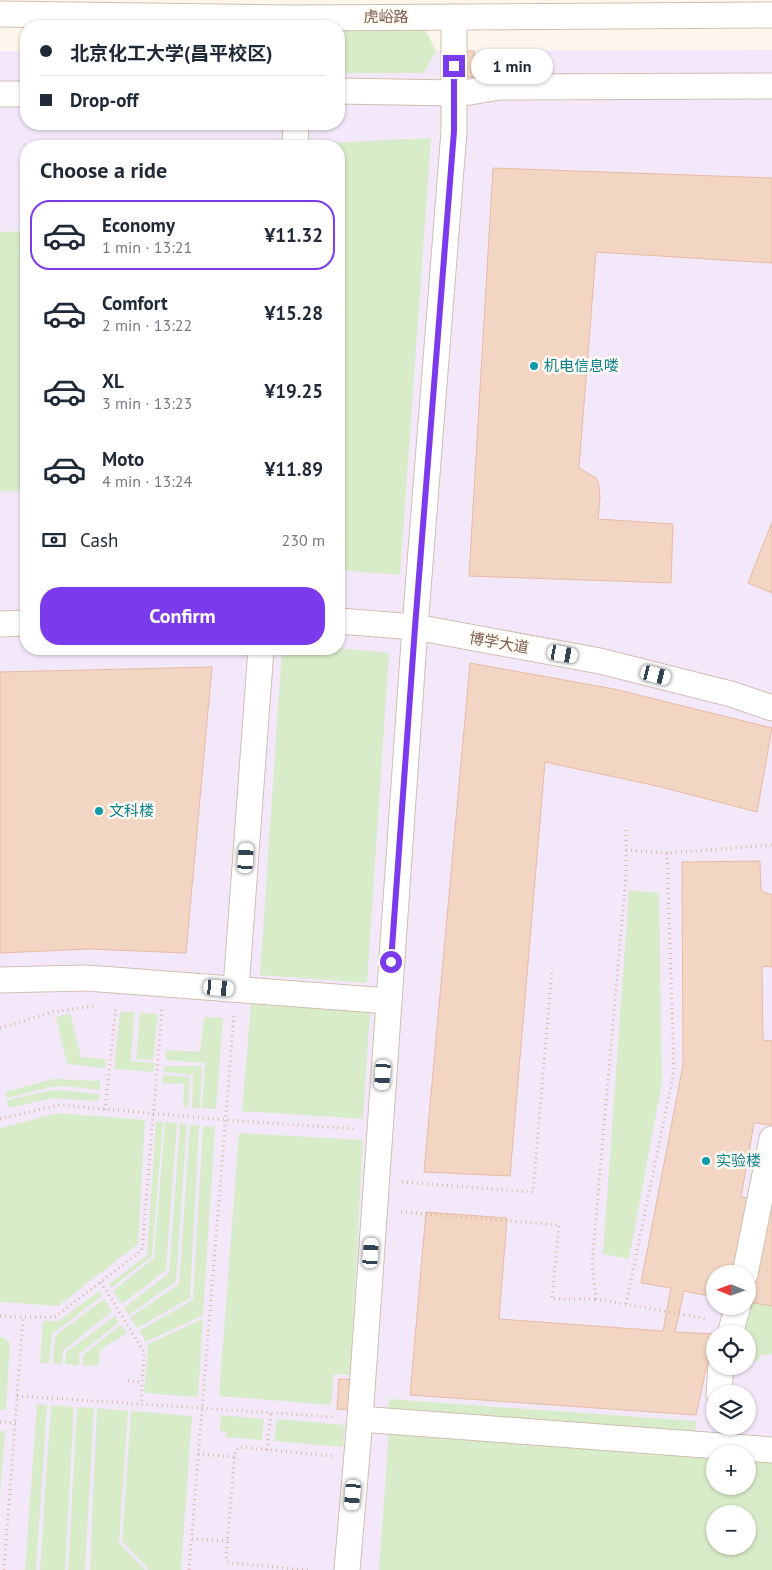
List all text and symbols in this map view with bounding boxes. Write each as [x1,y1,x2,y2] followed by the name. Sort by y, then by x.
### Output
[363,7,409,26] street label: 虎峪路
[70,41,272,65] text: 北京化工大学(昌平校区)
[472,48,554,84] callout: 1 min
[443,55,465,77] route end
[492,56,532,76] text: 1 min
[70,88,138,112] text: Drop-off
[40,156,167,184] text: Choose a ride
[42,213,87,258] icon: car
[102,213,175,237] text: Economy
[264,223,323,247] text: ¥11.32
[102,237,192,257] text: 1 min · 13:21
[42,291,87,336] icon: car
[102,291,168,315] text: Comfort
[264,301,323,325] text: ¥15.28
[102,315,192,335] text: 2 min · 13:22
[544,356,619,375] place label: 机电信息喽
[528,360,540,372] marker: 机电信息喽
[42,369,87,414] icon: car
[102,369,124,393] text: XL
[264,379,323,403] text: ¥19.25
[102,393,192,413] text: 3 min · 13:23
[42,447,87,492] icon: car
[102,447,144,471] text: Moto
[264,457,323,481] text: ¥11.89
[102,471,192,491] text: 4 min · 13:24
[40,526,68,554] icon: cash
[80,528,118,552] text: Cash
[282,530,325,550] text: 230 m
[40,587,325,645] button: Confirm
[468,628,530,657] street label: 博学大道
[546,644,579,664] car
[639,664,672,686] car
[109,801,154,820] place label: 文科楼
[93,805,105,817] marker: 文科楼
[237,843,254,873] car
[380,951,402,973] route start
[203,979,234,997] car
[374,1060,391,1090] car
[716,1151,761,1170] place label: 实验楼
[700,1155,712,1167] marker: 实验楼
[362,1238,379,1268] car
[706,1265,756,1315] north arrow
[706,1265,756,1555] map controls
[706,1325,756,1375] button: locate
[706,1385,756,1435] button: layers
[706,1445,756,1495] button: +
[344,1479,361,1511] car
[706,1505,756,1555] button: −

